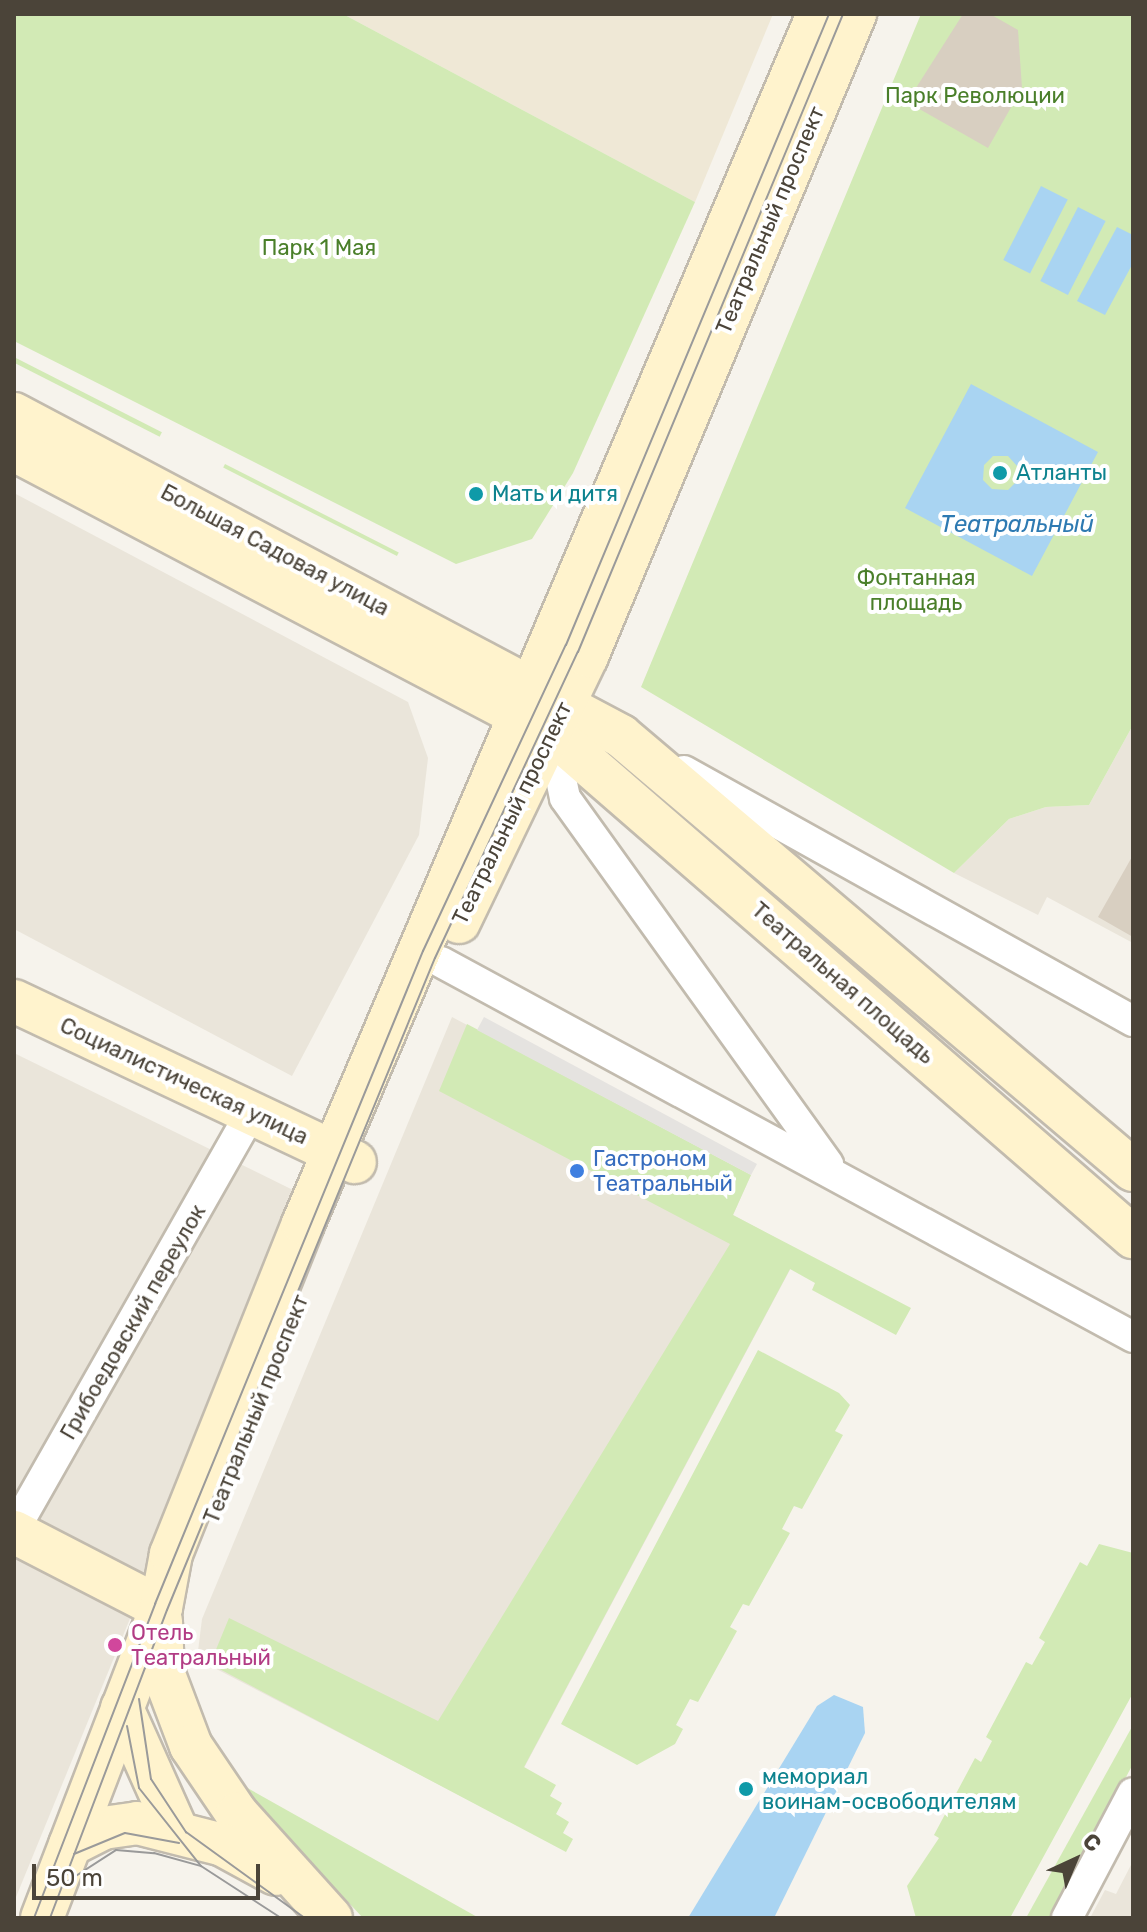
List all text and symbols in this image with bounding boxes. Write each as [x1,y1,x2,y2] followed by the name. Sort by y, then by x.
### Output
[885,83,1065,109] park label: Парк Революции
[710,102,830,338] street label: Театральный проспект
[262,235,376,261] park label: Парк 1 Мая
[1016,460,1107,486] place label: Атланты
[991,464,1009,482] marker: Атланты
[156,479,394,621] street label: Большая Садовая улица
[492,481,618,507] place label: Мать и дитя
[467,485,485,503] marker: Мать и дитя
[940,511,1094,539] water label: Театральный
[856,564,976,616] park label: Фонтанная площадь
[447,697,577,929] street label: Театральный проспект
[746,897,940,1069] street label: Театральная площадь
[56,1012,312,1150] street label: Социалистическая улица
[593,1145,733,1196] place label: Гастроном Театральный
[568,1162,586,1180] marker: Гастроном Театральный
[55,1200,211,1444] street label: Грибоедовский переулок
[198,1291,314,1527] street label: Театральный проспект
[131,1619,271,1670] place label: Отель Театральный
[106,1636,124,1654] marker: Отель Театральный
[762,1763,1017,1814] place label: мемориал воинам-освободителям
[737,1780,755,1798] marker: мемориал воинам-освободителям
[1035,1820,1115,1900] north arrow
[1077,1827,1107,1857] text: С
[36,1848,264,1898] scale bar
[46,1864,103,1892] text: 50 m

